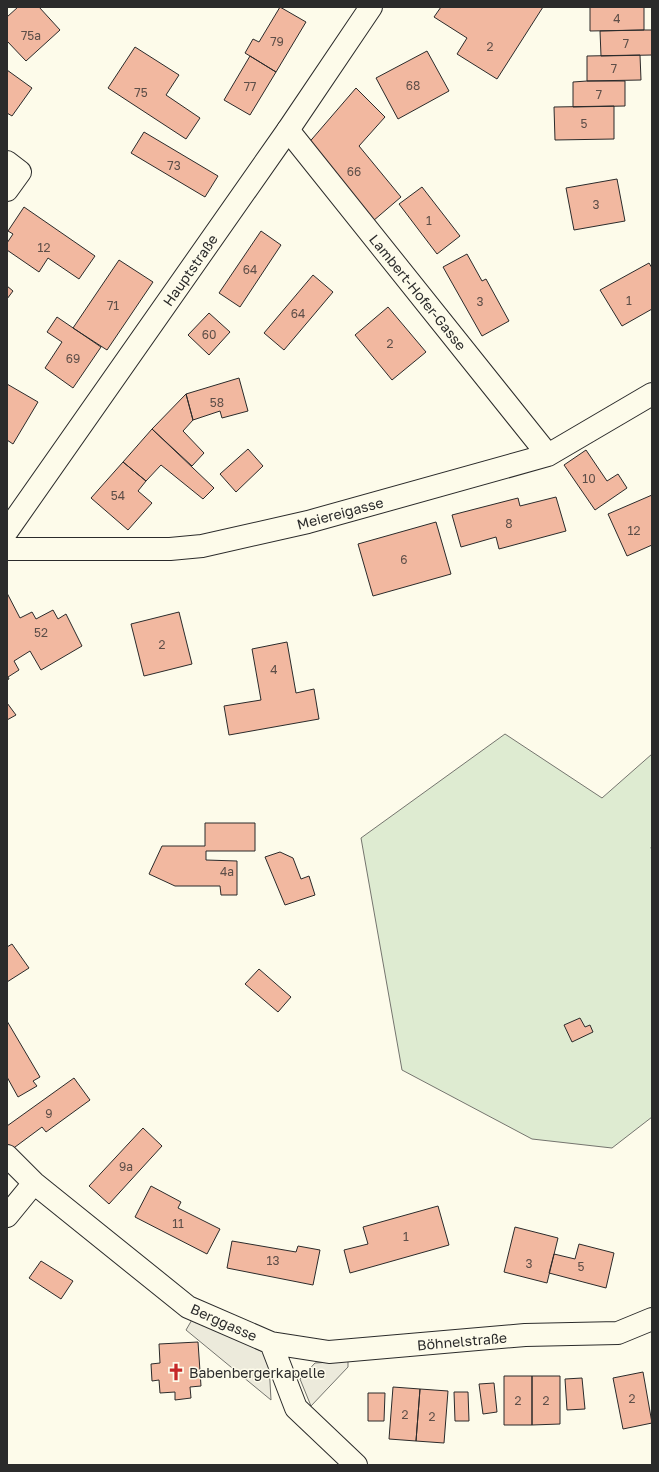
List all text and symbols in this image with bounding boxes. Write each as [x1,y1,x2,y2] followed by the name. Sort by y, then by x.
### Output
[613,11,621,26] house number: 4
[21,28,41,43] house number: 75a
[270,34,284,49] house number: 79
[623,36,629,51] house number: 7
[487,39,494,54] house number: 2
[611,61,617,76] house number: 7
[406,78,420,93] house number: 68
[244,79,256,94] house number: 77
[134,85,148,100] house number: 75
[596,87,602,102] house number: 7
[581,116,588,131] house number: 5
[167,158,181,173] house number: 73
[347,164,361,179] house number: 66
[592,197,600,212] house number: 3
[426,213,432,228] house number: 1
[159,231,221,309] street label: Hauptstraße
[366,231,470,353] street label: Lambert-Hofer-Gasse
[38,240,50,255] house number: 12
[243,262,257,277] house number: 64
[626,293,632,308] house number: 1
[476,294,484,309] house number: 3
[107,298,119,313] house number: 71
[291,306,305,321] house number: 64
[202,327,216,342] house number: 60
[387,336,394,351] house number: 2
[66,351,80,366] house number: 69
[210,395,224,410] house number: 58
[582,471,596,486] house number: 10
[111,488,125,503] house number: 54
[295,493,385,533] street label: Meiereigasse
[505,516,513,531] house number: 8
[628,523,640,538] house number: 12
[400,552,408,567] house number: 6
[34,625,48,640] house number: 52
[159,637,166,652] house number: 2
[270,662,278,677] house number: 4
[220,864,234,879] house number: 4a
[45,1106,53,1121] house number: 9
[119,1159,133,1174] house number: 9a
[172,1216,184,1231] house number: 11
[403,1229,409,1244] house number: 1
[267,1253,279,1268] house number: 13
[525,1256,533,1271] house number: 3
[578,1259,585,1274] house number: 5
[188,1300,260,1344] street label: Berggasse
[416,1329,508,1353] street label: Böhnelstraße
[166,1362,186,1382] church icon: Babenbergerkapelle
[189,1364,325,1381] place label: Babenbergerkapelle
[629,1391,636,1406] house number: 2
[515,1393,522,1408] house number: 2
[543,1393,550,1408] house number: 2
[402,1407,409,1422] house number: 2
[429,1409,436,1424] house number: 2

